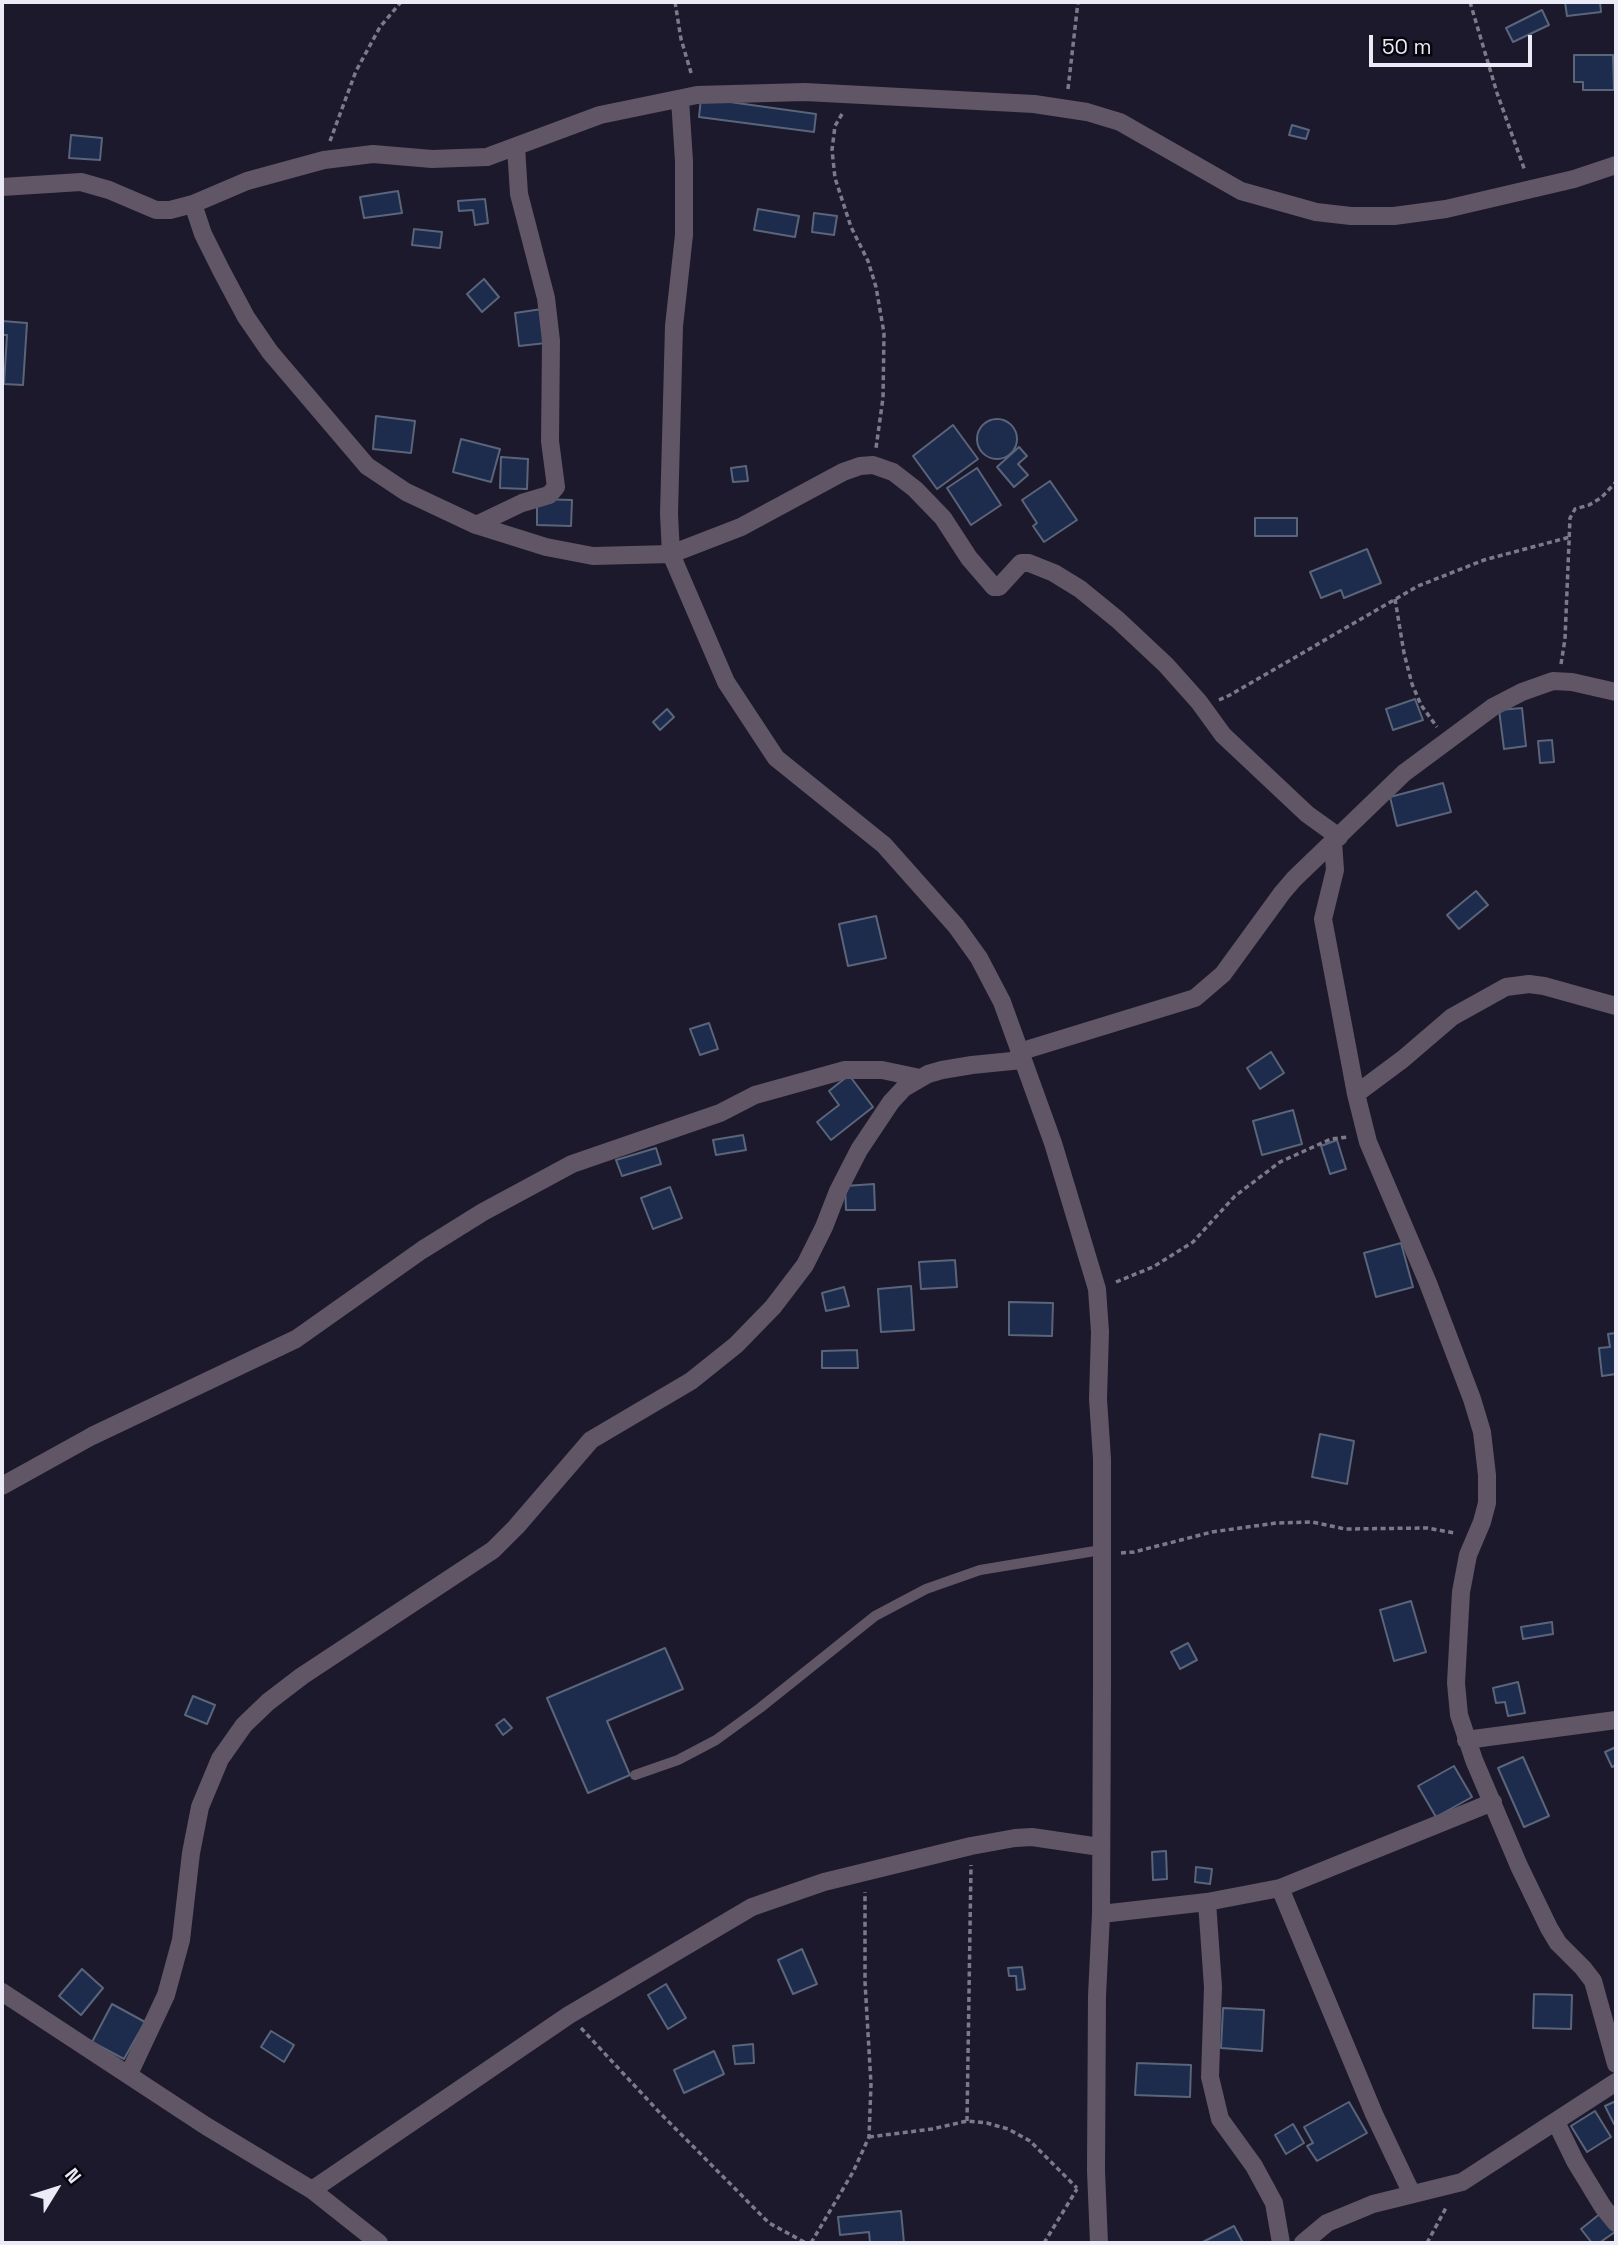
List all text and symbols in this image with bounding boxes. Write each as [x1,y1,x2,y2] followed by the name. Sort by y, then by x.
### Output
[1373,21,1536,65] scale bar
[1382,33,1432,60] text: 50 m
[21,2154,91,2224] north arrow
[59,2163,87,2188] text: N

